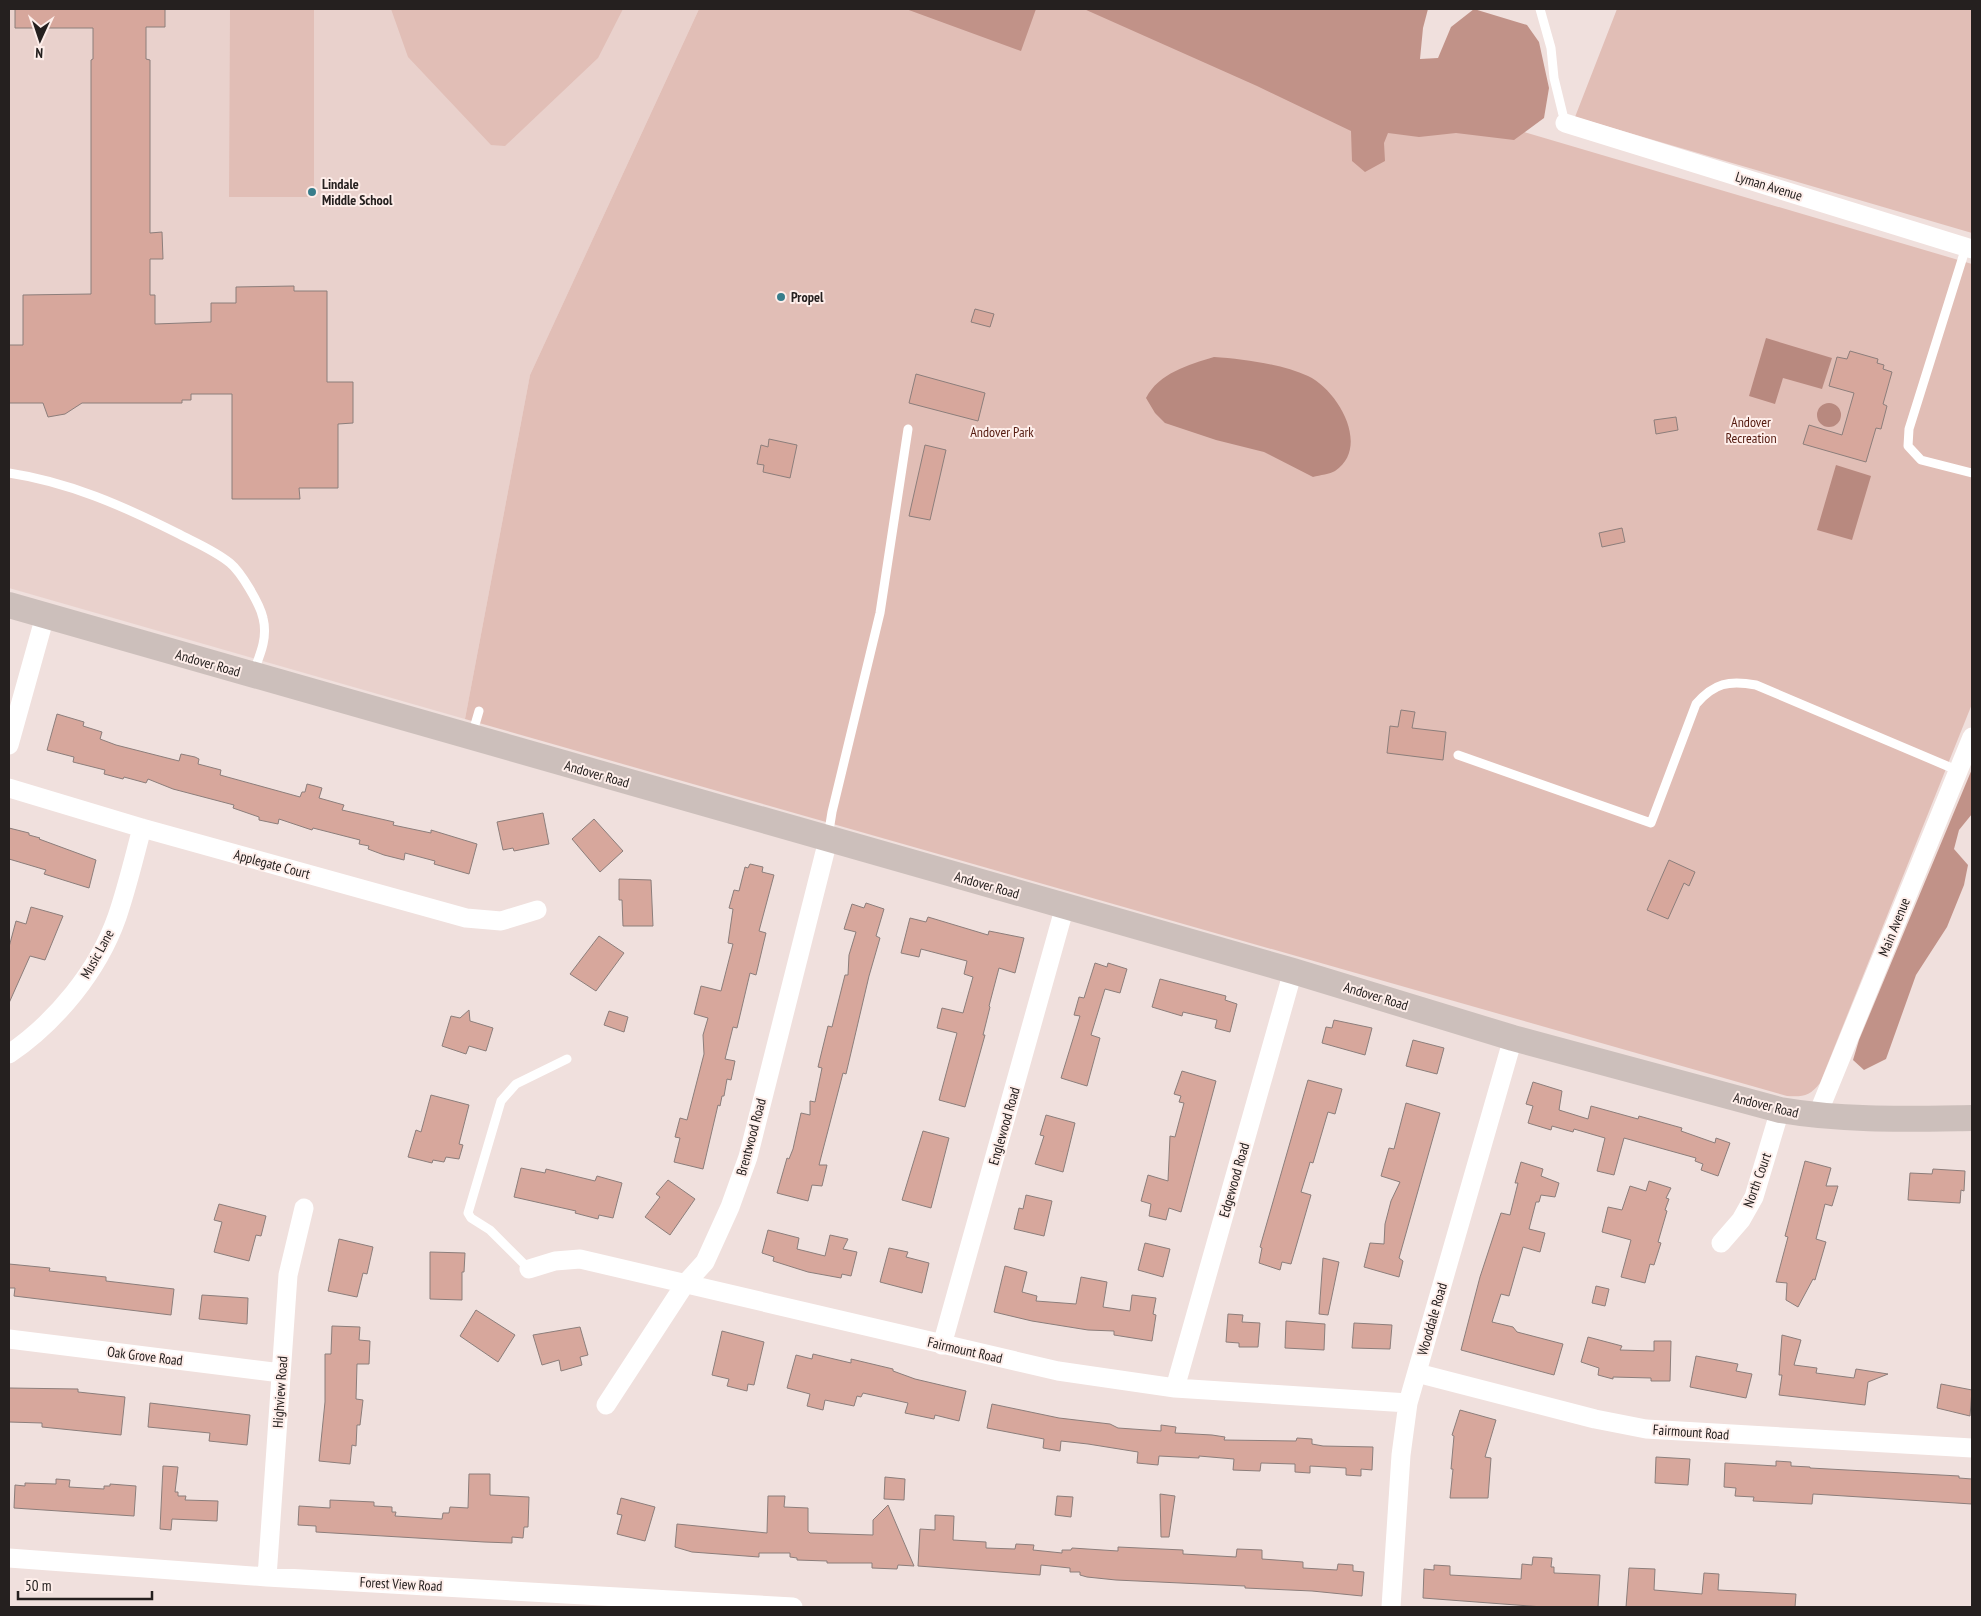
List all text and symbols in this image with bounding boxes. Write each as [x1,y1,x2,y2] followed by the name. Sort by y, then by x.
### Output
[15,15,65,65] north arrow
[35,44,44,62] text: N
[1733,167,1805,205] street label: Lyman Avenue
[322,175,393,209] place label: Lindale Middle School
[306,186,318,198] marker: Lindale Middle School
[791,288,824,306] place label: Propel
[775,291,787,303] marker: Propel
[1725,413,1777,447] park label: Andover Recreation
[970,423,1034,441] park label: Andover Park
[173,645,243,681] street label: Andover Road
[562,756,632,792] street label: Andover Road
[232,845,312,883] street label: Applegate Court
[952,867,1022,903] street label: Andover Road
[1874,895,1914,959] street label: Main Avenue
[76,926,118,982] street label: Music Lane
[1342,978,1410,1014] street label: Andover Road
[984,1085,1024,1167] street label: Englewood Road
[1731,1088,1801,1122] street label: Andover Road
[732,1096,770,1178] street label: Brentwood Road
[1215,1141,1253,1219] street label: Edgewood Road
[1739,1150,1775,1210] street label: North Court
[1413,1281,1451,1357] street label: Wooddale Road
[926,1333,1004,1367] street label: Fairmount Road
[106,1342,184,1370] street label: Oak Grove Road
[269,1356,291,1428] street label: Highview Road
[1652,1420,1730,1444] street label: Fairmount Road
[18,1568,151,1600] scale bar
[359,1573,443,1595] street label: Forest View Road
[25,1576,51,1595] text: 50 m

